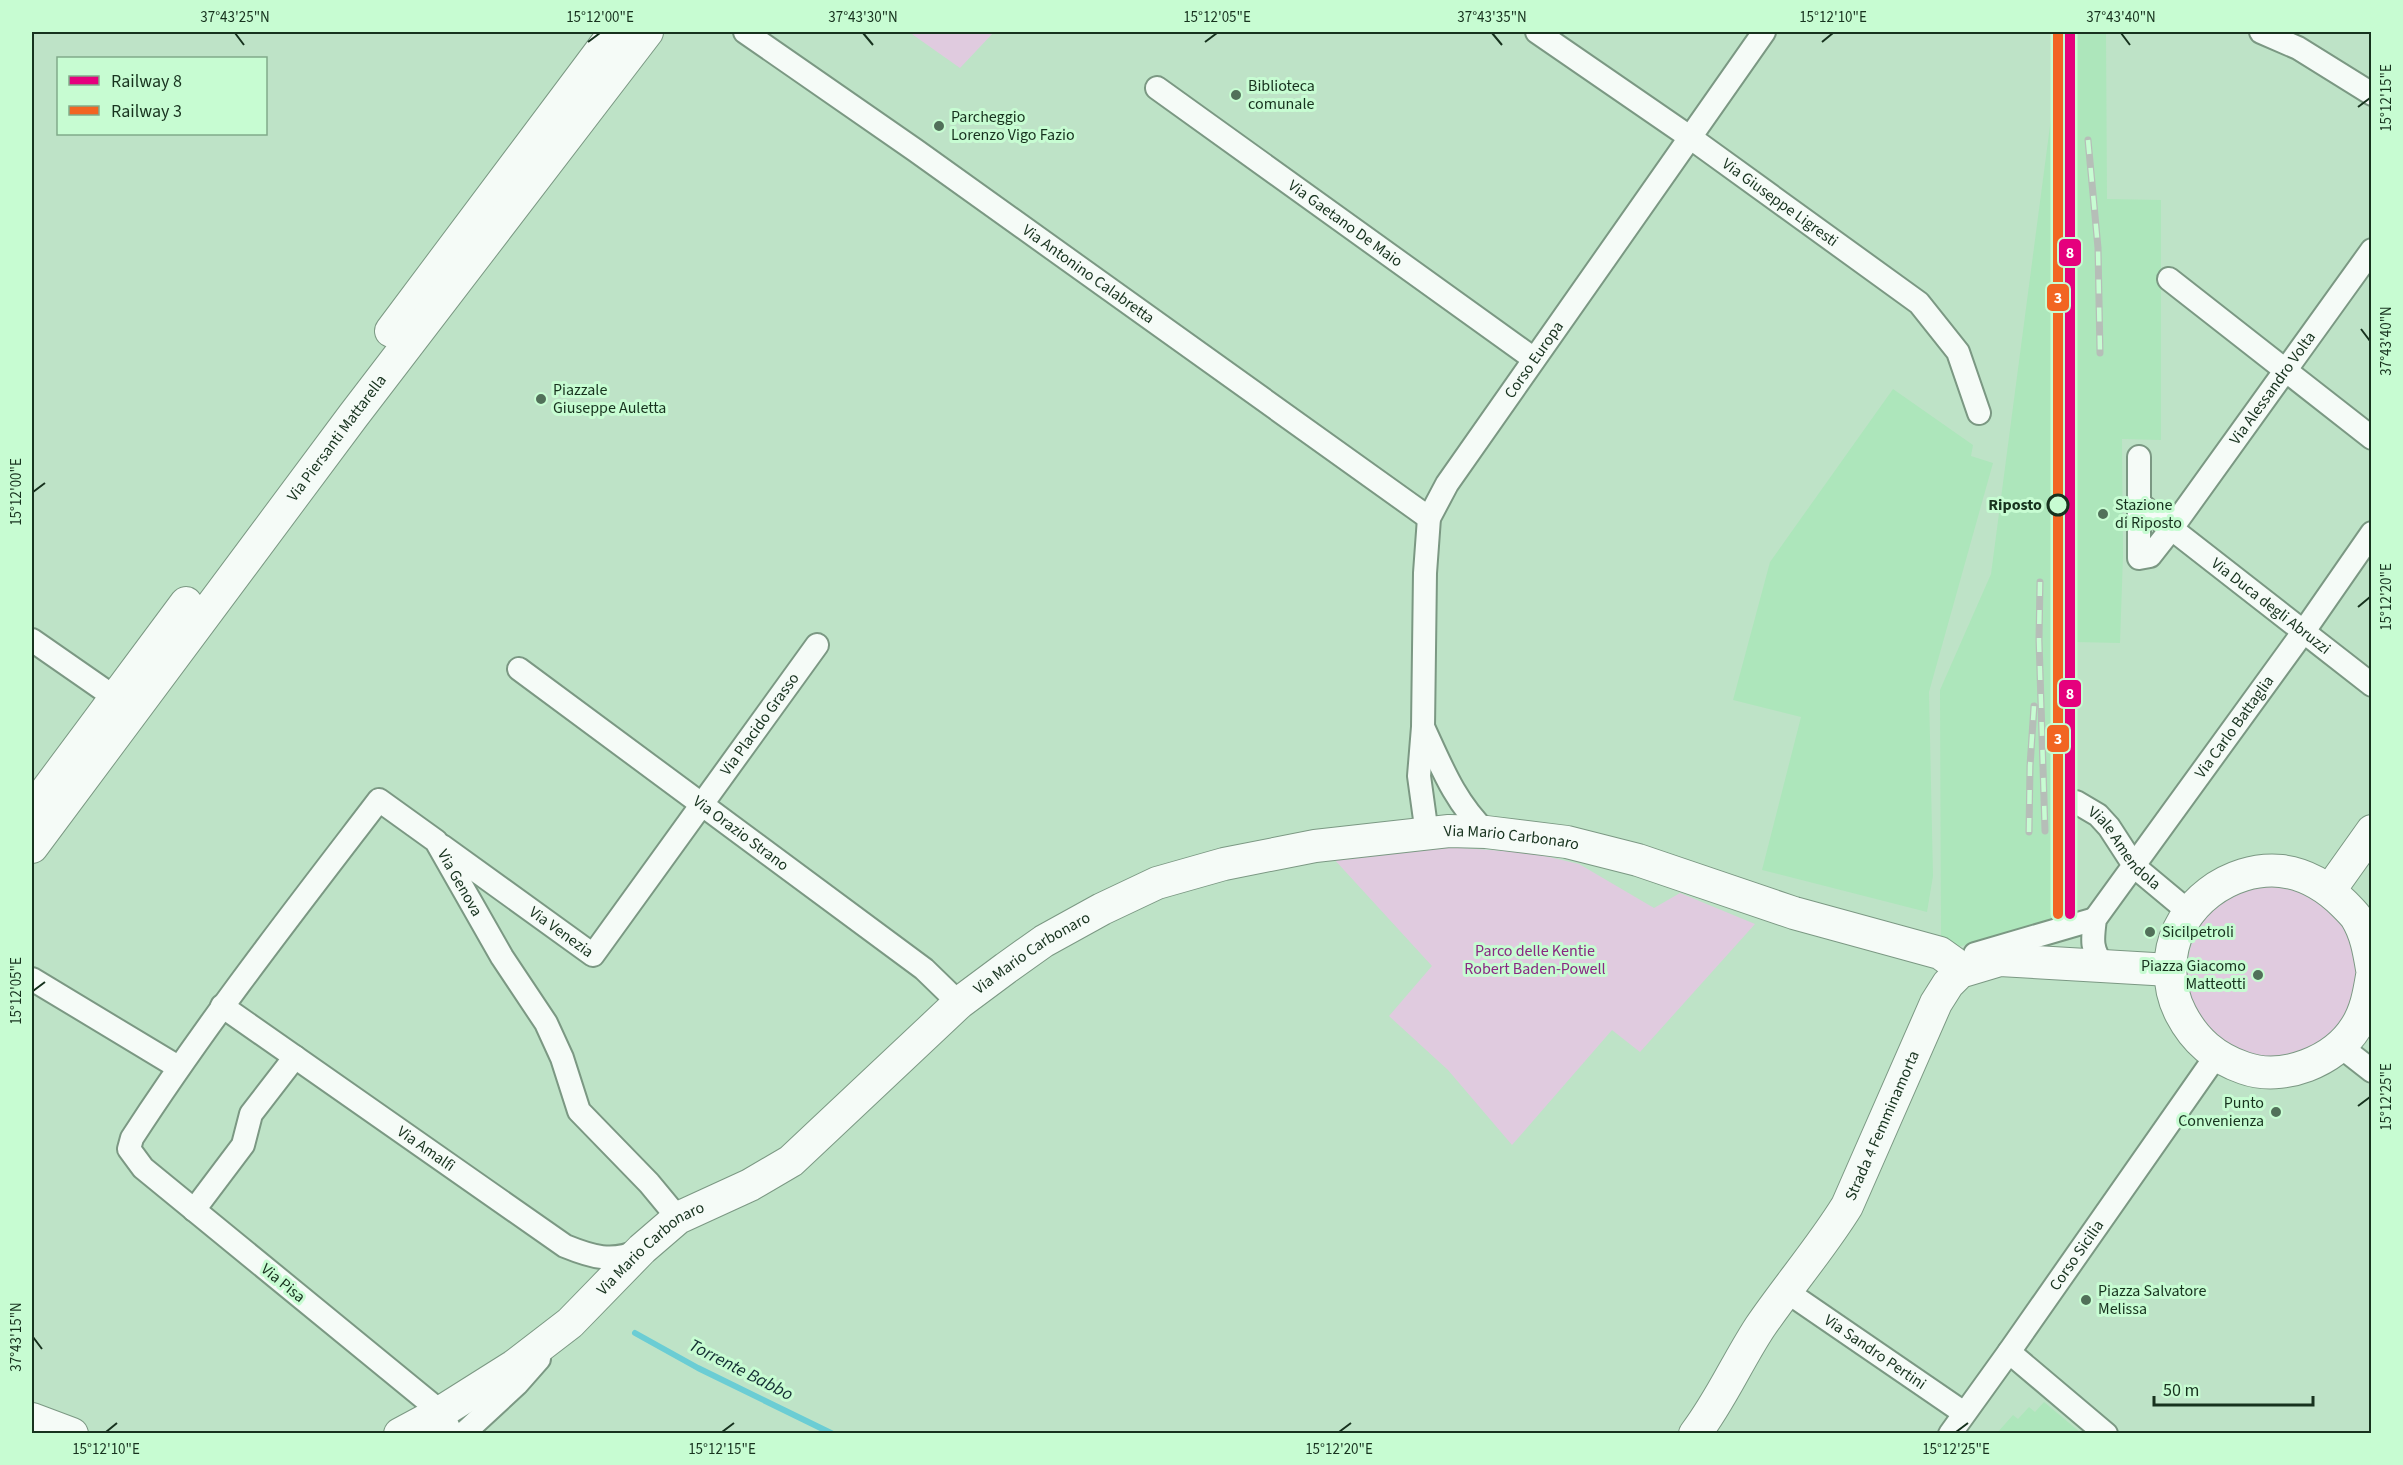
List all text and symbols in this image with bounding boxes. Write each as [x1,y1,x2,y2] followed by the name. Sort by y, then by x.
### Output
[200,7,270,28] text: 37°43'25"N
[566,7,634,28] text: 15°12'00"E
[828,7,898,28] text: 37°43'30"N
[1183,7,1251,28] text: 15°12'05"E
[1457,7,1527,28] text: 37°43'35"N
[1799,7,1867,28] text: 15°12'10"E
[2086,7,2156,28] text: 37°43'40"N
[57,57,267,135] legend
[2376,64,2397,132] text: 15°12'15"E
[111,69,182,94] text: Railway 8
[1248,75,1315,115] place label: Biblioteca comunale
[1229,88,1243,102] marker: Biblioteca comunale
[111,99,182,124] text: Railway 3
[951,106,1075,146] place label: Parcheggio Lorenzo Vigo Fazio
[932,119,946,133] marker: Parcheggio Lorenzo Vigo Fazio
[1718,153,1843,252] street label: Via Giuseppe Ligresti
[1284,175,1407,272] street label: Via Gaetano De Maio
[1018,219,1159,329] street label: Via Antonino Calabretta
[2058,238,2082,267] line badge: 8
[2066,242,2074,264] text: 8
[2046,283,2070,312] line badge: 3
[2054,287,2062,309] text: 3
[2376,306,2397,376] text: 37°43'40"N
[1499,317,1569,403] street label: Corso Europa
[2224,327,2321,449] street label: Via Alessandro Volta
[282,370,392,506] street label: Via Piersanti Mattarella
[553,379,666,419] place label: Piazzale Giuseppe Auletta
[534,392,548,406] marker: Piazzale Giuseppe Auletta
[6,458,27,526] text: 15°12'00"E
[1988,494,2042,516] place label: Riposto
[2047,494,2069,516] marker: Riposto
[2115,494,2182,534] place label: Stazione di Riposto
[2096,507,2110,521] marker: Stazione di Riposto
[2207,553,2335,660] street label: Via Duca degli Abruzzi
[2376,563,2397,631] text: 15°12'20"E
[715,668,804,780] street label: Via Placido Grasso
[2190,671,2279,783] street label: Via Carlo Battaglia
[2058,679,2082,708] line badge: 8
[2066,683,2074,705] text: 8
[2046,724,2070,753] line badge: 3
[2054,728,2062,750] text: 3
[688,790,793,876] street label: Via Orazio Strano
[2084,801,2165,895] street label: Viale Amendola
[1443,820,1582,856] street label: Via Mario Carbonaro
[432,845,488,921] street label: Via Genova
[524,901,598,963] street label: Via Venezia
[969,907,1094,1000] street label: Via Mario Carbonaro
[2162,921,2234,943] place label: Sicilpetroli
[2143,925,2157,939] marker: Sicilpetroli
[1464,940,1606,980] park label: Parco delle Kentie Robert Baden-Powell
[2141,955,2246,995] place label: Piazza Giacomo Matteotti
[6,957,27,1025] text: 15°12'05"E
[2251,968,2265,982] marker: Piazza Giacomo Matteotti
[1840,1047,1925,1204] street label: Strada 4 Femminamorta
[2376,1063,2397,1131] text: 15°12'25"E
[2178,1092,2264,1132] place label: Punto Convenienza
[2269,1105,2283,1119] marker: Punto Convenienza
[393,1121,459,1177] street label: Via Amalfi
[592,1196,708,1300] street label: Via Mario Carbonaro
[2044,1216,2109,1295] street label: Corso Sicilia
[256,1258,310,1308] street label: Via Pisa
[2098,1280,2206,1320] place label: Piazza Salvatore Melissa
[2079,1293,2093,1307] marker: Piazza Salvatore Melissa
[6,1302,27,1372] text: 37°43'15"N
[1820,1309,1931,1395] street label: Via Sandro Pertini
[685,1333,797,1407] water label: Torrente Babbo
[2154,1369,2313,1407] scale bar
[2163,1378,2199,1403] text: 50 m
[72,1439,140,1460] text: 15°12'10"E
[688,1439,756,1460] text: 15°12'15"E
[1305,1439,1373,1460] text: 15°12'20"E
[1922,1439,1990,1460] text: 15°12'25"E

